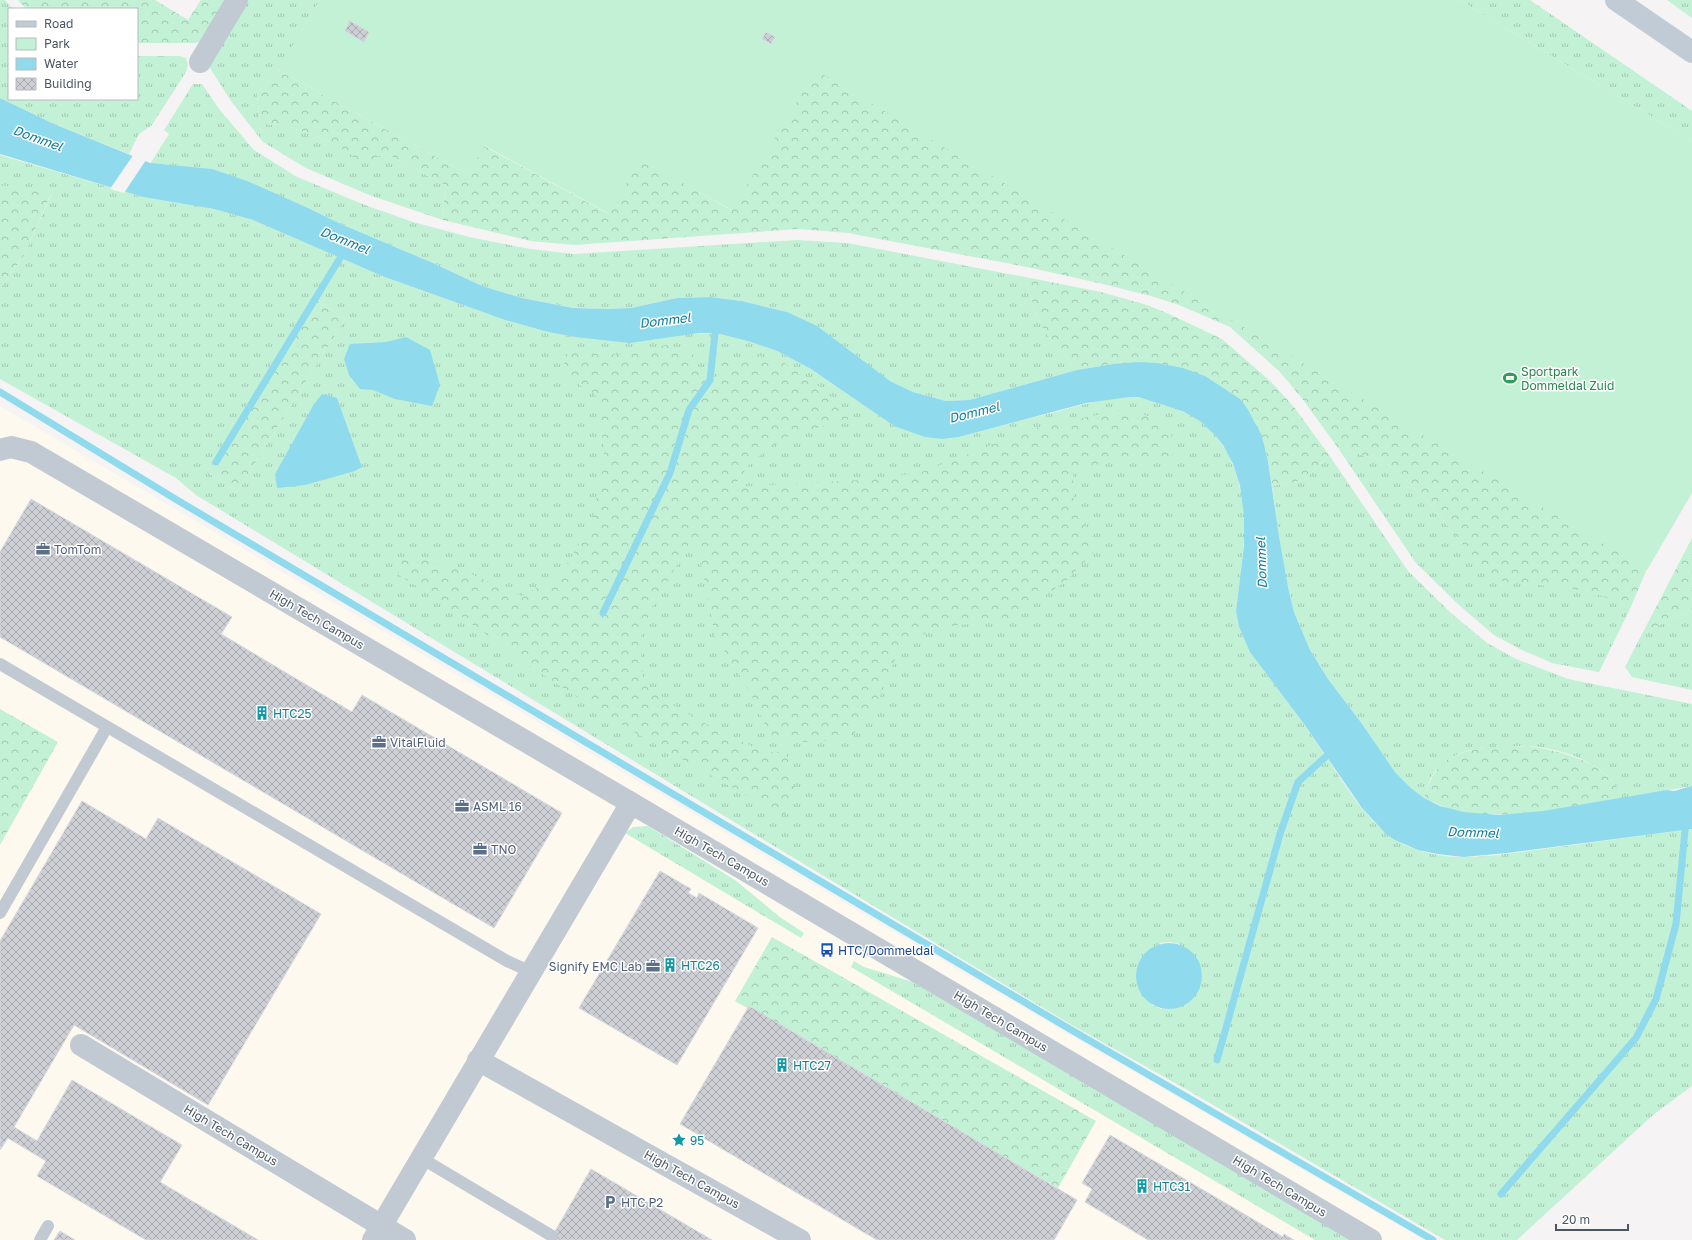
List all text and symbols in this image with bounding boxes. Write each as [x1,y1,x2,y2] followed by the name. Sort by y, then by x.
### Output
[8,8,138,100] legend
[44,16,73,31] text: Road
[44,36,70,51] text: Park
[44,56,78,71] text: Water
[44,76,92,91] text: Building
[11,122,66,155] water label: Dommel
[318,223,373,257] water label: Dommel
[638,309,692,331] water label: Dommel
[1521,364,1614,393] place label: Sportpark Dommeldal Zuid
[1502,370,1518,386] sports icon: Sportpark Dommeldal Zuid
[947,398,1002,426] water label: Dommel
[1252,536,1270,589] water label: Dommel
[35,541,51,557] office icon: TomTom
[54,542,101,557] place label: TomTom
[267,586,367,652] street label: High Tech Campus
[254,705,270,721] building icon: HTC25
[273,706,311,721] place label: HTC25
[371,734,387,750] office icon: VitalFluid
[390,735,446,750] place label: VitalFluid
[454,798,470,814] office icon: ASML 16
[473,799,522,814] place label: ASML 16
[672,823,772,889] street label: High Tech Campus
[1447,823,1500,841] water label: Dommel
[472,841,488,857] office icon: TNO
[491,842,517,857] place label: TNO
[819,942,835,958] bus stop icon: HTC/Dommeldal
[838,943,934,958] place label: HTC/Dommeldal
[662,957,678,973] building icon: HTC26
[645,958,661,974] office icon: Signify EMC Lab
[681,958,720,973] place label: HTC26
[549,959,642,974] place label: Signify EMC Lab
[951,987,1051,1055] street label: High Tech Campus
[774,1057,790,1073] building icon: HTC27
[793,1058,831,1073] place label: HTC27
[181,1101,281,1169] street label: High Tech Campus
[671,1132,687,1148] place icon: 95
[690,1133,704,1148] place label: 95
[642,1147,742,1211] street label: High Tech Campus
[1230,1152,1330,1220] street label: High Tech Campus
[1134,1178,1150,1194] building icon: HTC31
[1153,1179,1191,1194] place label: HTC31
[602,1194,618,1210] parking icon: HTC P2
[621,1195,663,1210] place label: HTC P2
[1556,1206,1628,1232] scale bar
[1562,1212,1590,1227] text: 20 m

